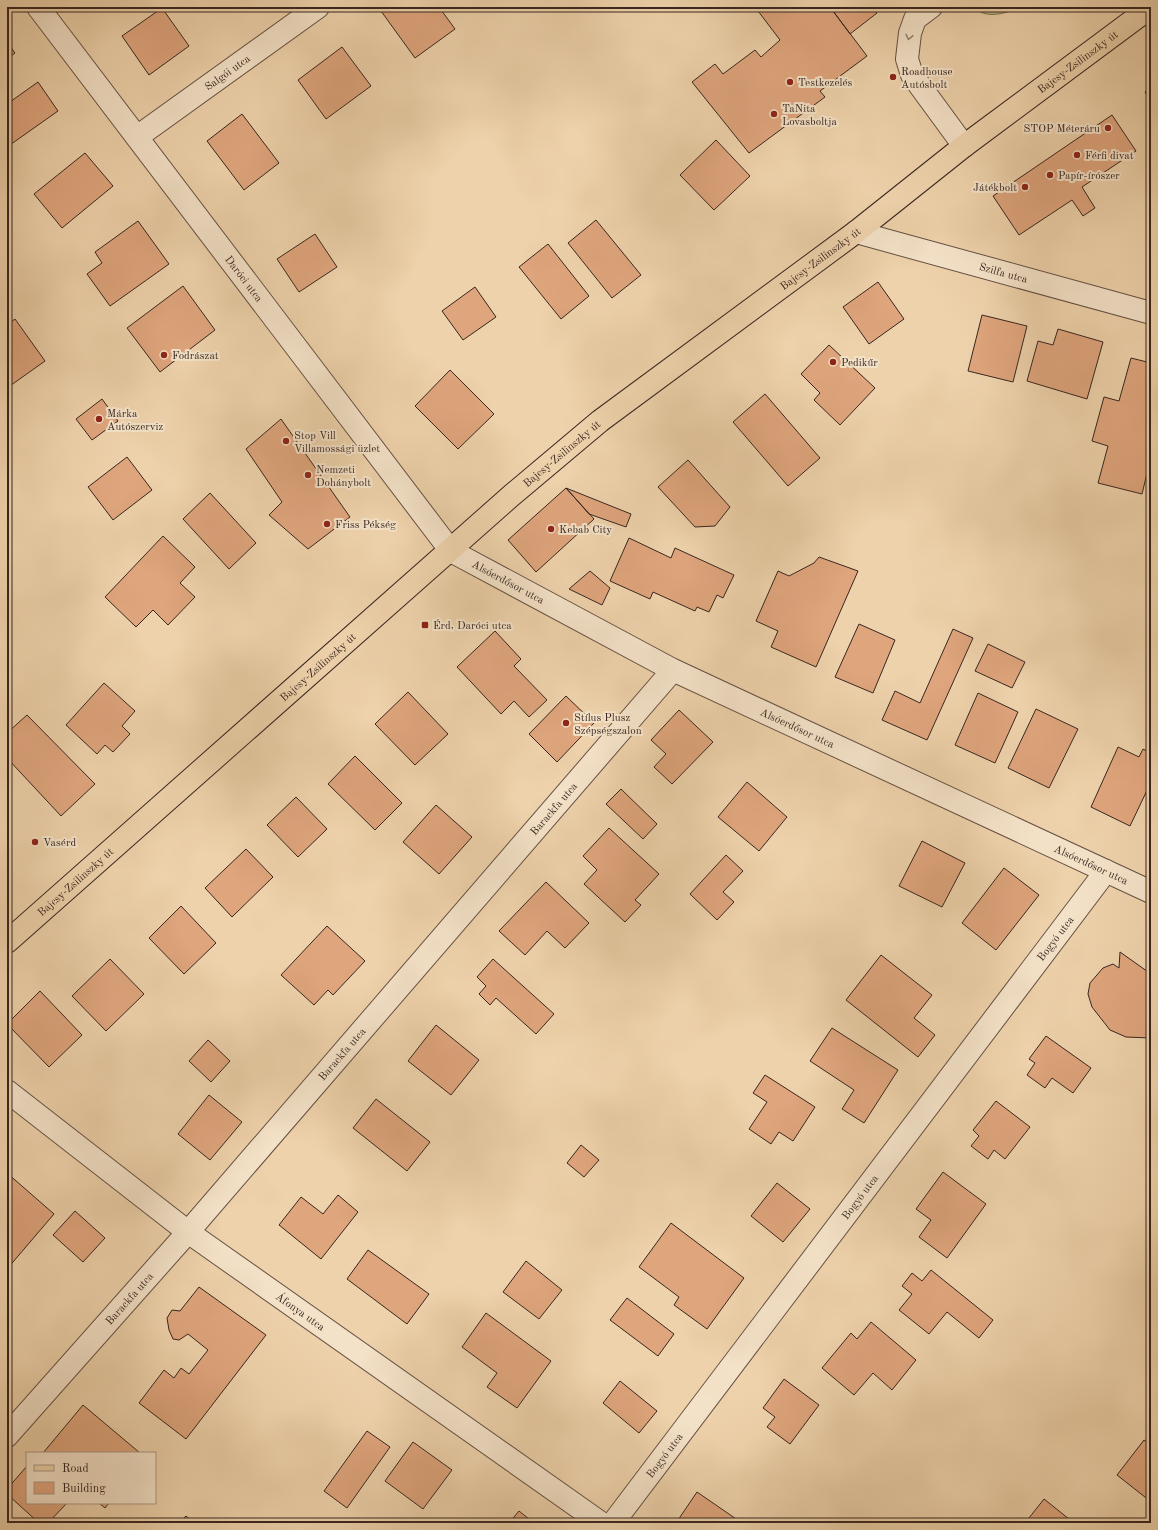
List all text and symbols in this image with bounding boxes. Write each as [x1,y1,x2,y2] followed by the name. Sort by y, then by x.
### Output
[1036,29,1121,96] street label: Bajcsy-Zsilinszky út
[906,34,914,41] one-way arrow
[203,53,253,93] street label: Salgói utca
[901,67,953,91] place label: Roadhouse Autósbolt
[888,72,898,82] marker: Roadhouse Autósbolt
[785,77,795,87] marker: Testkezelés
[798,78,852,89] place label: Testkezelés
[782,104,837,128] place label: TaNita Lovasboltja
[769,109,779,119] marker: TaNita Lovasboltja
[1103,123,1113,133] marker: STOP Méteráru
[1024,124,1100,135] place label: STOP Méteráru
[1072,150,1082,160] marker: Férfi divat
[1085,151,1134,162] place label: Férfi divat
[1045,170,1055,180] marker: Papír-írószer
[1058,171,1120,182] place label: Papír-írószer
[1020,182,1030,192] marker: Játékbolt
[973,183,1017,194] place label: Játékbolt
[779,226,864,293] street label: Bajcsy-Zsilinszky út
[222,254,264,305] street label: Daróci utca
[978,262,1029,286] street label: Szilfa utca
[159,350,169,360] marker: Fodrászat
[172,351,219,362] place label: Fodrászat
[828,357,838,367] marker: Pedikűr
[841,358,878,369] place label: Pedikűr
[107,409,164,433] place label: Márka Autószerviz
[94,414,104,424] marker: Márka Autószerviz
[522,419,603,490] street label: Bajcsy-Zsilinszky út
[294,431,380,455] place label: Stop Vill Villamossági üzlet
[281,436,291,446] marker: Stop Vill Villamossági üzlet
[316,465,371,489] place label: Nemzeti Dohánybolt
[303,470,313,480] marker: Nemzeti Dohánybolt
[322,519,332,529] marker: Friss Pékség
[335,520,396,531] place label: Friss Pékség
[546,524,556,534] marker: Kebab City
[559,525,612,536] place label: Kebab City
[470,559,546,607] street label: Alsóerdősor utca
[433,619,512,632] place label: Érd, Daróci utca
[420,620,430,630] marker: Érd, Daróci utca
[279,632,359,704] street label: Bajcsy-Zsilinszky út
[758,707,836,751] street label: Alsóerdősor utca
[574,713,642,737] place label: Stílus Plusz Szépségszalon
[561,718,571,728] marker: Stílus Plusz Szépségszalon
[529,781,581,838] street label: Barackfa utca
[30,837,40,847] marker: Vasérd
[43,838,76,849] place label: Vasérd
[1052,844,1130,888] street label: Alsóerdősor utca
[36,846,116,919] street label: Bajcsy-Zsilinszky út
[1036,914,1077,964] street label: Bogyó utca
[317,1026,369,1083] street label: Barackfa utca
[841,1173,882,1222] street label: Bogyó utca
[104,1271,157,1328] street label: Barackfa utca
[273,1290,327,1334] street label: Áfonya utca
[645,1431,686,1481] street label: Bogyó utca
[26,1452,156,1504] legend
[62,1463,89,1475] text: Road
[62,1483,106,1495] text: Building

